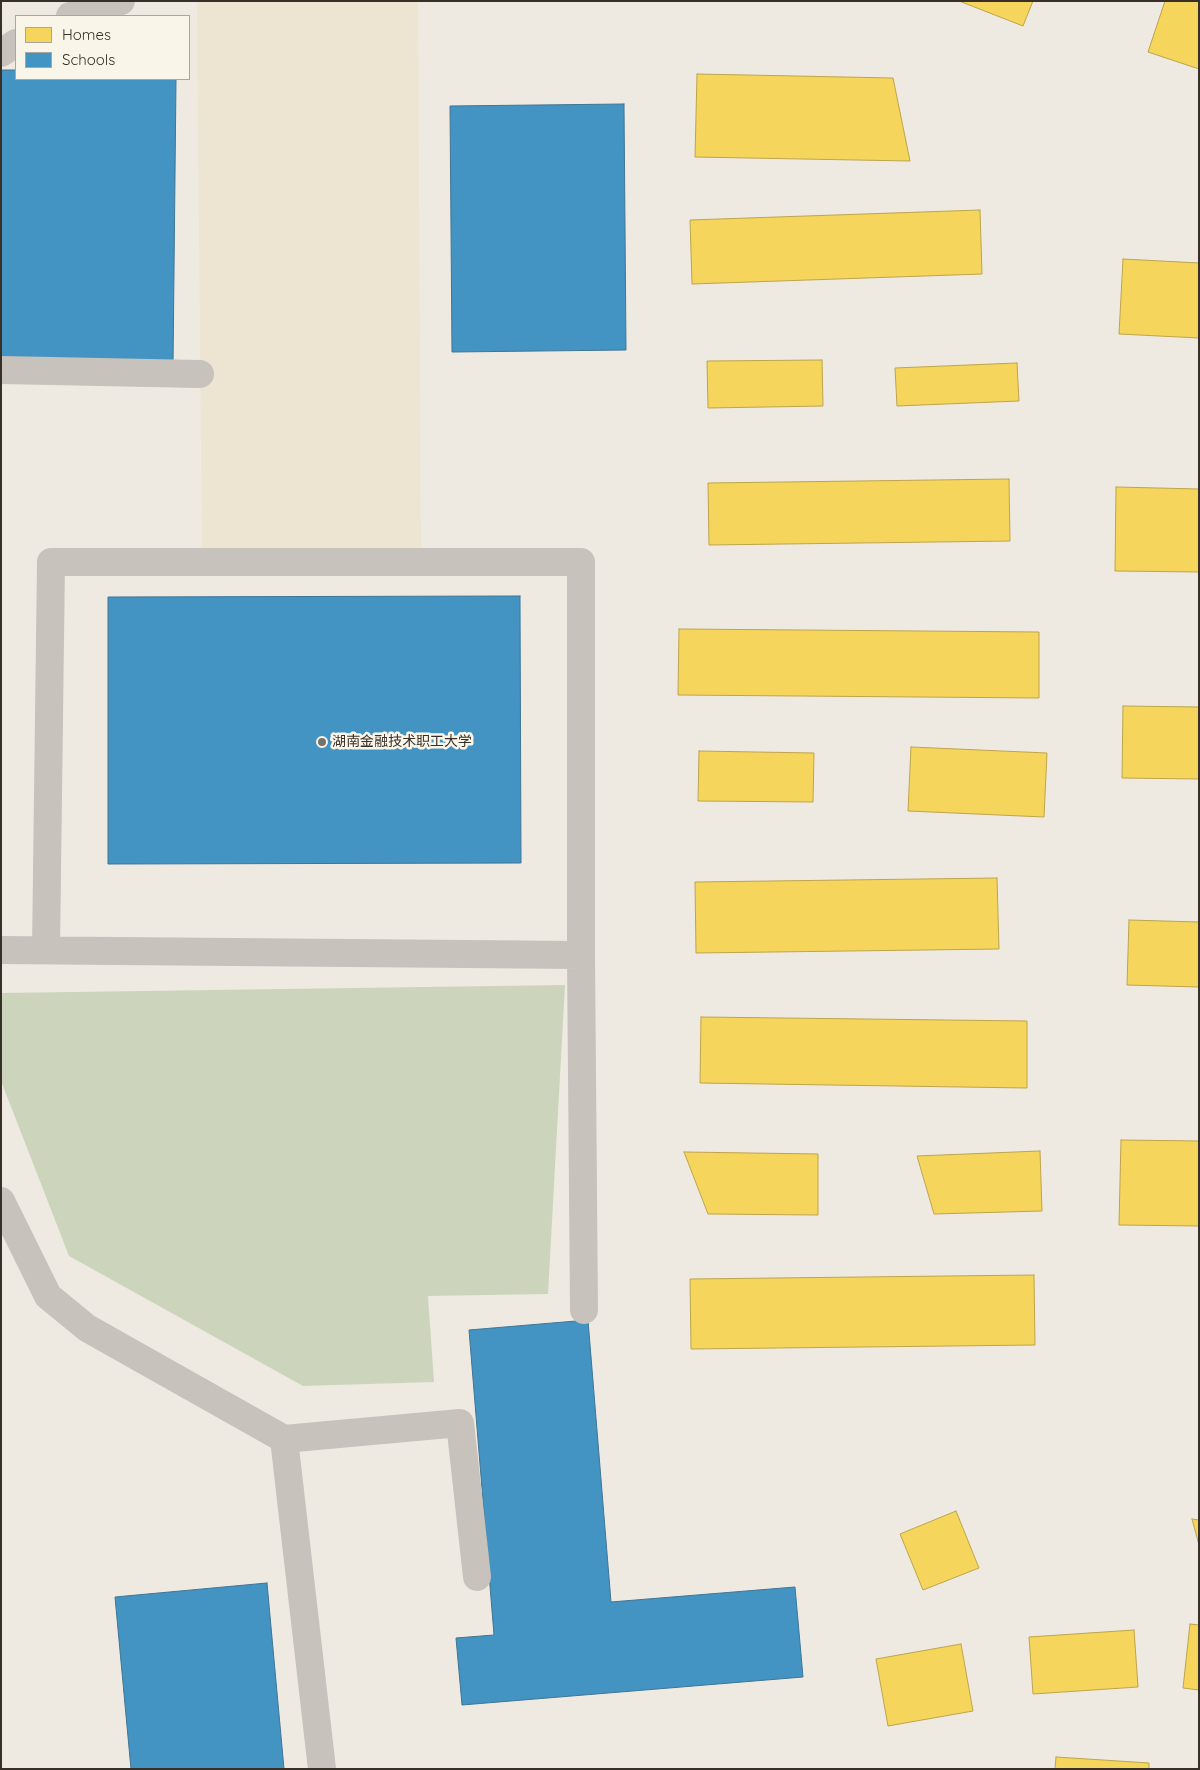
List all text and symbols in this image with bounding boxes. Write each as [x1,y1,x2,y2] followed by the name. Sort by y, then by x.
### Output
[15,15,190,80] legend
[62,25,111,44] text: Homes
[62,50,115,69] text: Schools
[332,734,472,750] place label: 湖南金融技术职工大学
[316,736,328,748] marker: 湖南金融技术职工大学

